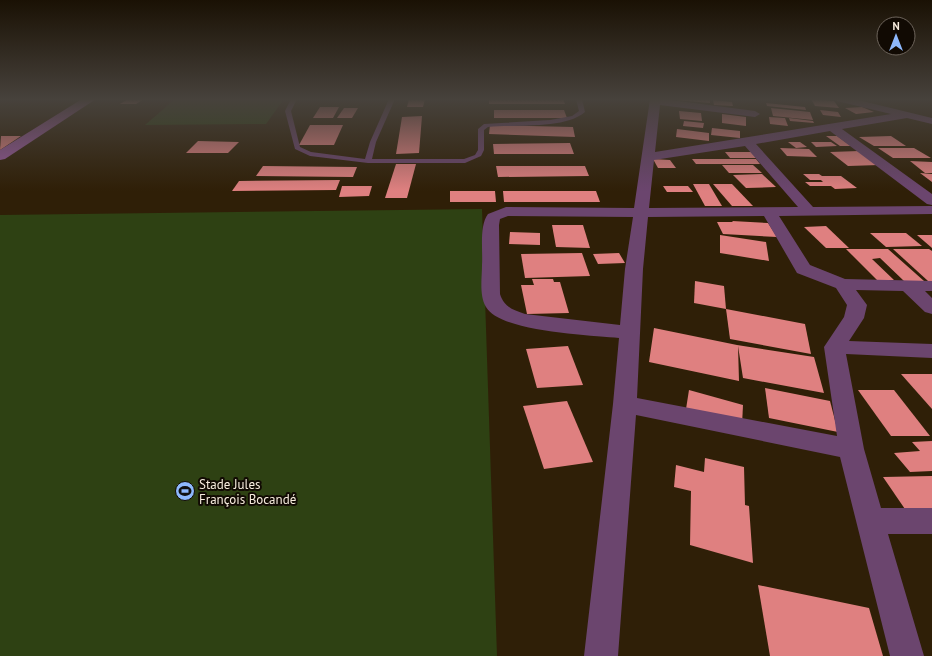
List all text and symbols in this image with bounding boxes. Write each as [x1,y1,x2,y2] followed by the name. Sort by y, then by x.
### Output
[876,16,916,56] north arrow
[892,19,900,33] text: N
[199,476,296,508] place label: Stade Jules François Bocandé
[174,480,196,502] sports icon: Stade Jules François Bocandé

